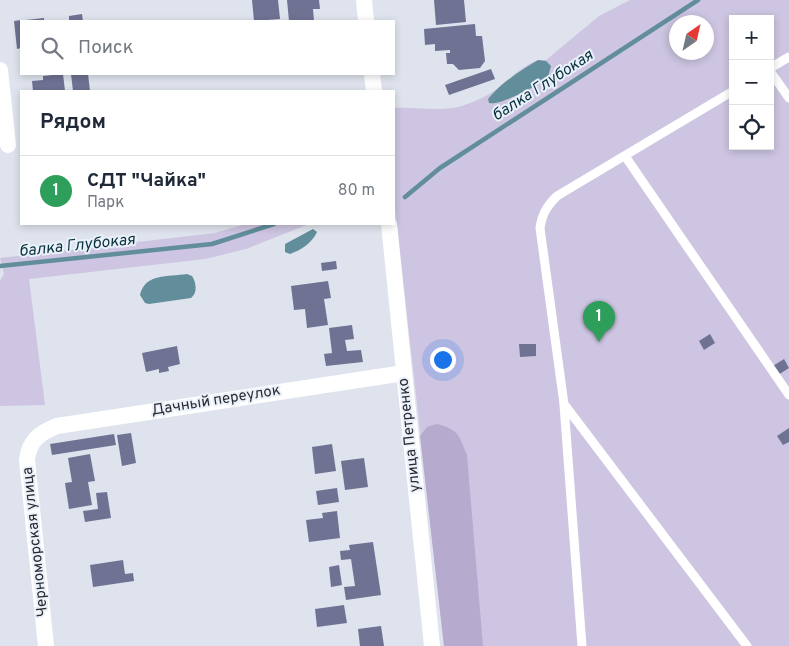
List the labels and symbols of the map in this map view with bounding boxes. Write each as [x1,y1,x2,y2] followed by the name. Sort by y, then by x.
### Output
[669,15,714,60] north arrow
[489,45,598,126] water label: балка Глубокая
[18,230,137,262] water label: балка Глубокая
[583,301,615,342] pin: 1
[430,347,456,373] your location
[395,377,425,493] street label: улица Петренко
[150,381,282,421] street label: Дачный переулок
[19,466,53,618] street label: Черноморская улица

